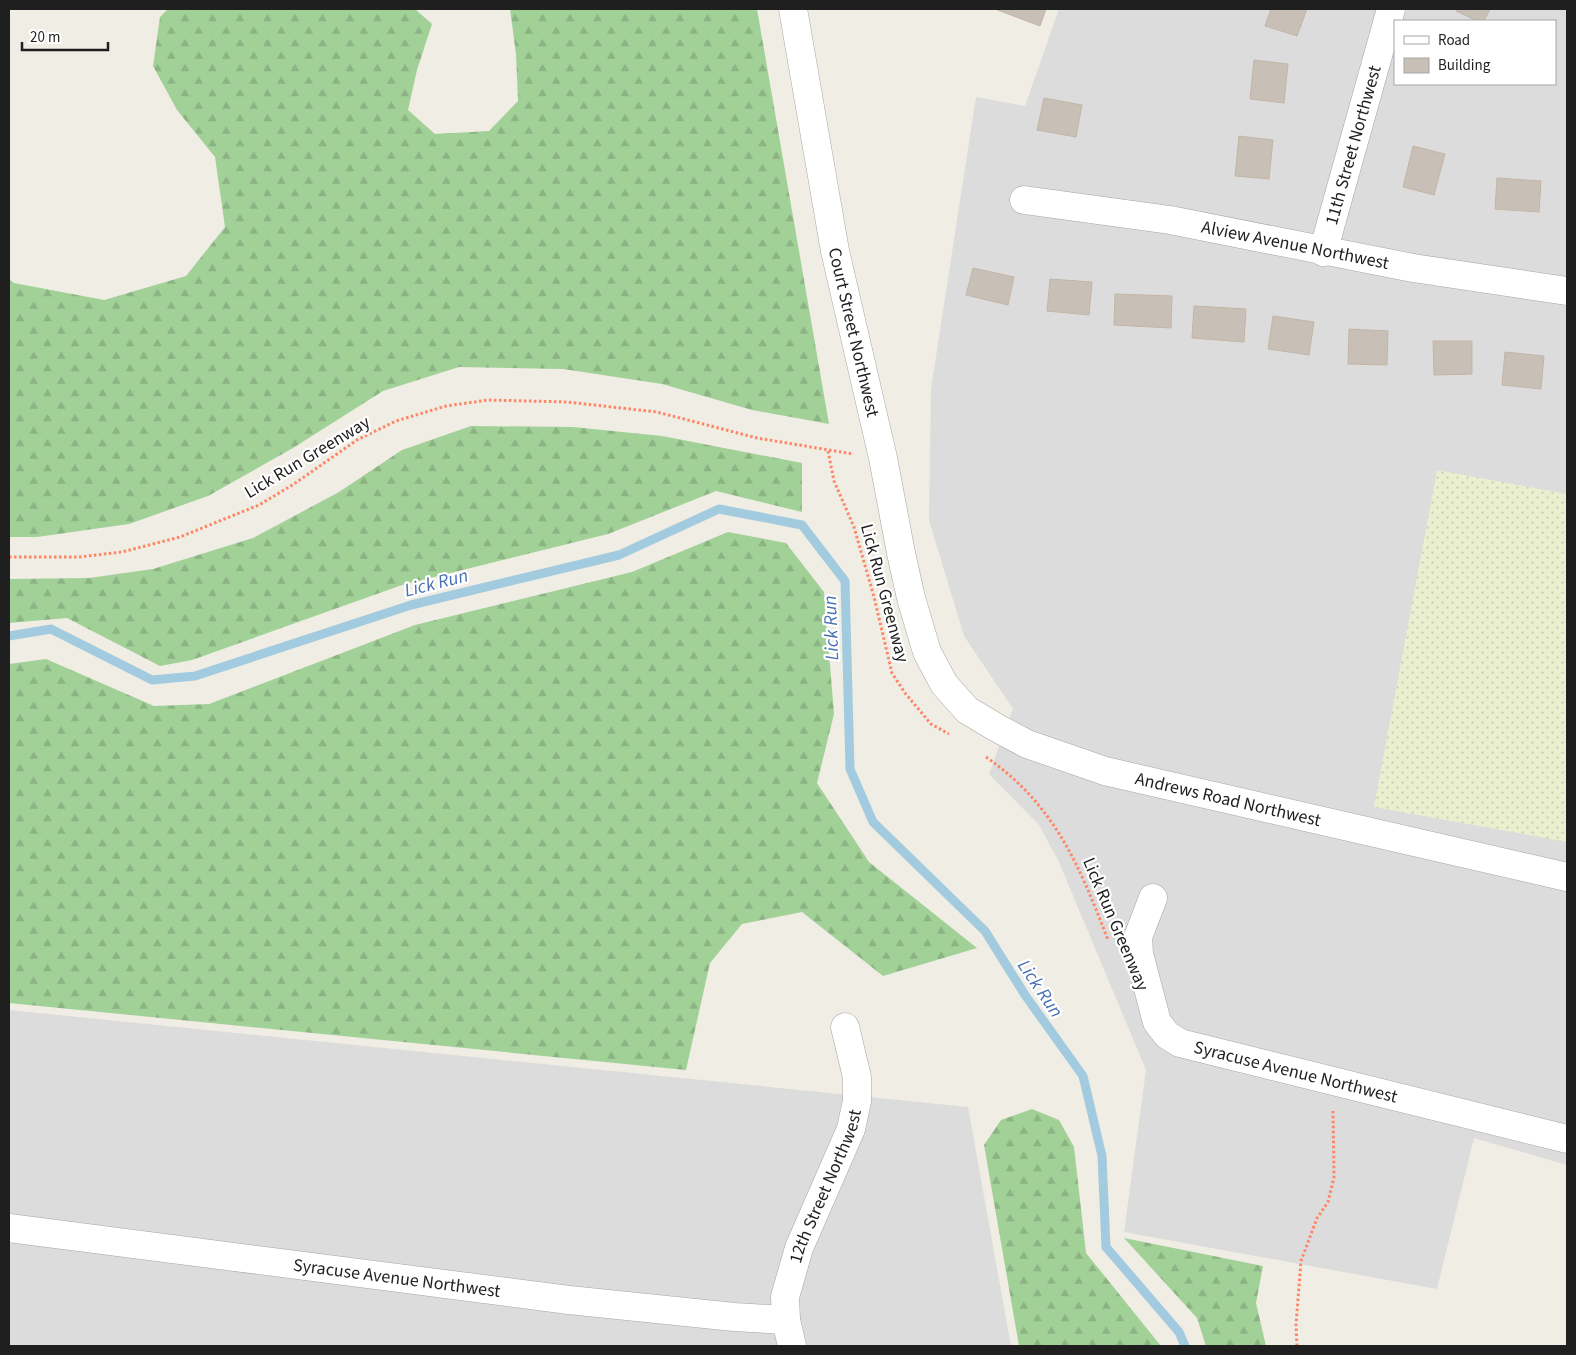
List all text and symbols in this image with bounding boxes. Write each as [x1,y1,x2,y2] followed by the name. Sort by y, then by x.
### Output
[22,20,109,52] scale bar
[1394,20,1556,85] legend
[30,27,60,48] text: 20 m
[1438,30,1470,51] text: Road
[1438,55,1491,76] text: Building
[1319,63,1388,228] street label: 11th Street Northwest
[1199,214,1391,276] street label: Alview Avenue Northwest
[822,245,885,420] street label: Court Street Northwest
[240,410,375,505] street label: Lick Run Greenway
[854,521,915,666] street label: Lick Run Greenway
[402,563,471,604] water label: Lick Run
[817,595,846,661] water label: Lick Run
[1133,766,1323,833] street label: Andrews Road Northwest
[1076,854,1155,995] street label: Lick Run Greenway
[1010,954,1069,1023] water label: Lick Run
[1191,1035,1400,1109] street label: Syracuse Avenue Northwest
[783,1107,868,1266] street label: 12th Street Northwest
[292,1253,502,1304] street label: Syracuse Avenue Northwest

